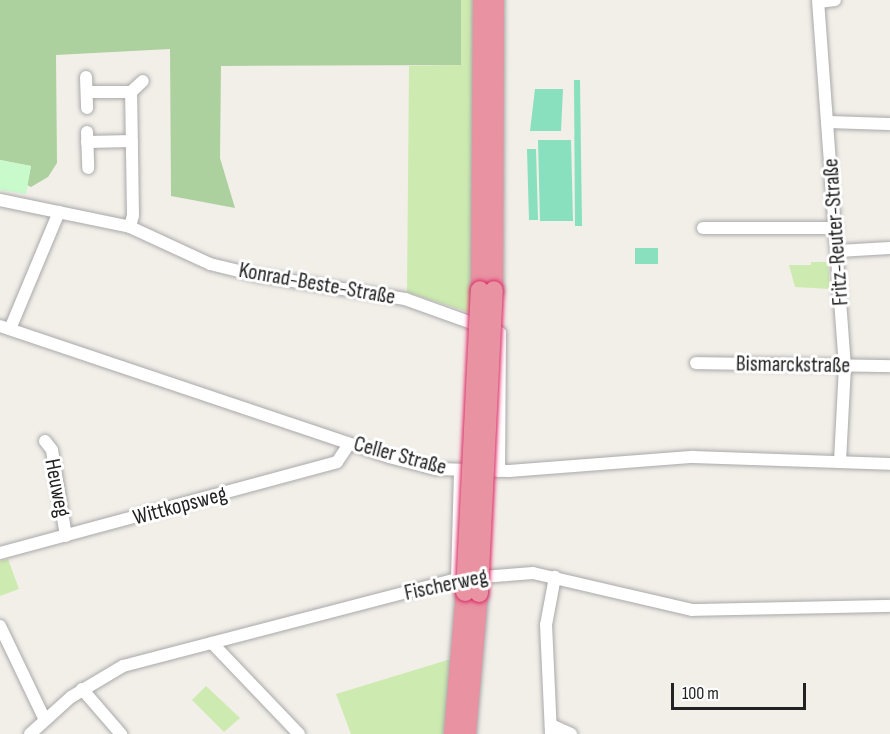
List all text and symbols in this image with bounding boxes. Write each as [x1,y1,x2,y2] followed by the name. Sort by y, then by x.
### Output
[818,157,854,307] street label: Fritz-Reuter-Straße
[237,257,397,311] street label: Konrad-Beste-Straße
[736,351,850,379] street label: Bismarckstraße
[351,431,449,481] street label: Celler Straße
[38,456,76,520] street label: Heuweg
[130,481,230,531] street label: Wittkopsweg
[402,563,490,607] street label: Fischerweg
[674,671,809,709] scale bar
[682,683,719,704] text: 100 m

